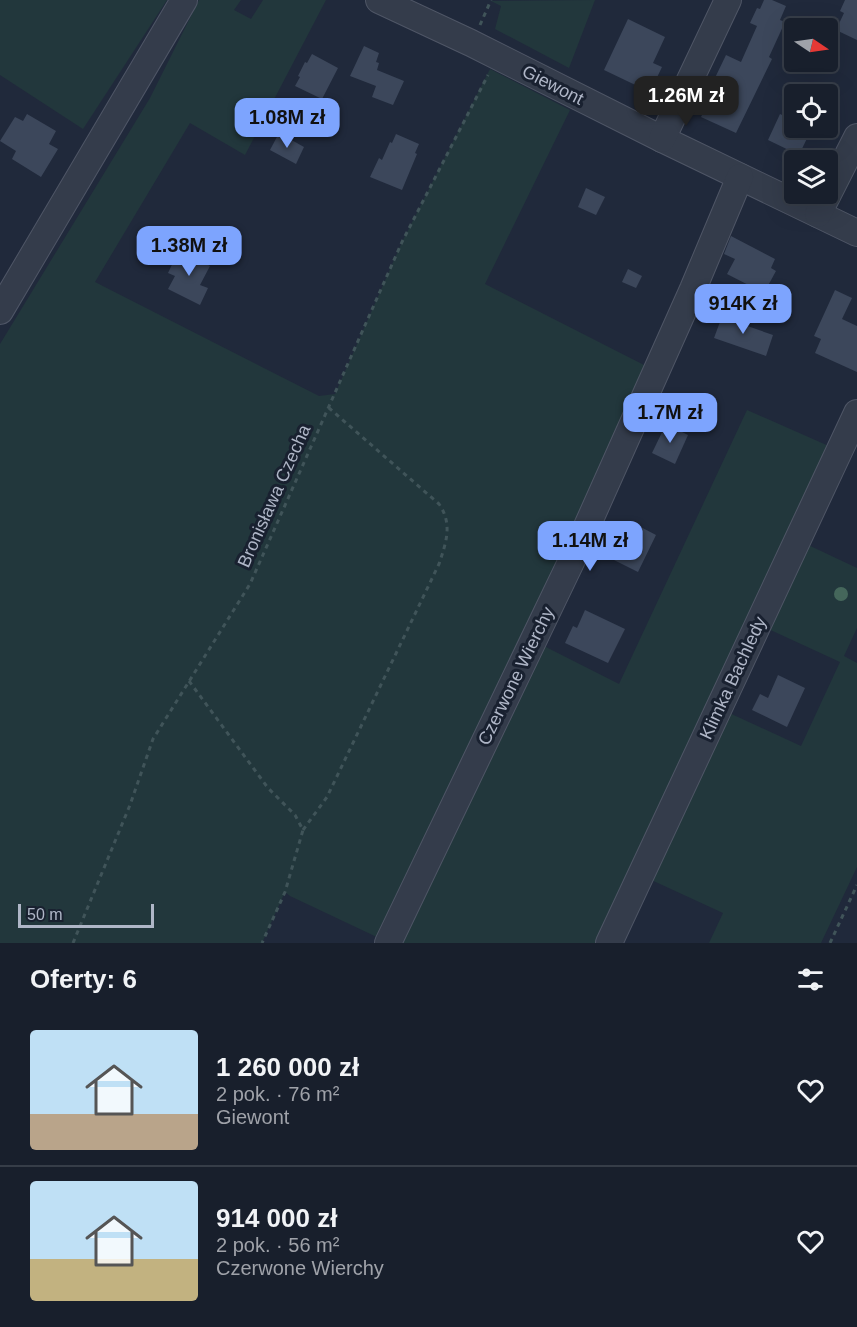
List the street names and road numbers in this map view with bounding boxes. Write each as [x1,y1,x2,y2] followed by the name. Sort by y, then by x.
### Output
[519,61,587,109] street label: Giewont
[234,421,315,570] street label: Bronisława Czecha
[474,604,558,748] street label: Czerwone Wierchy
[696,613,770,743] street label: Klimka Bachledy

